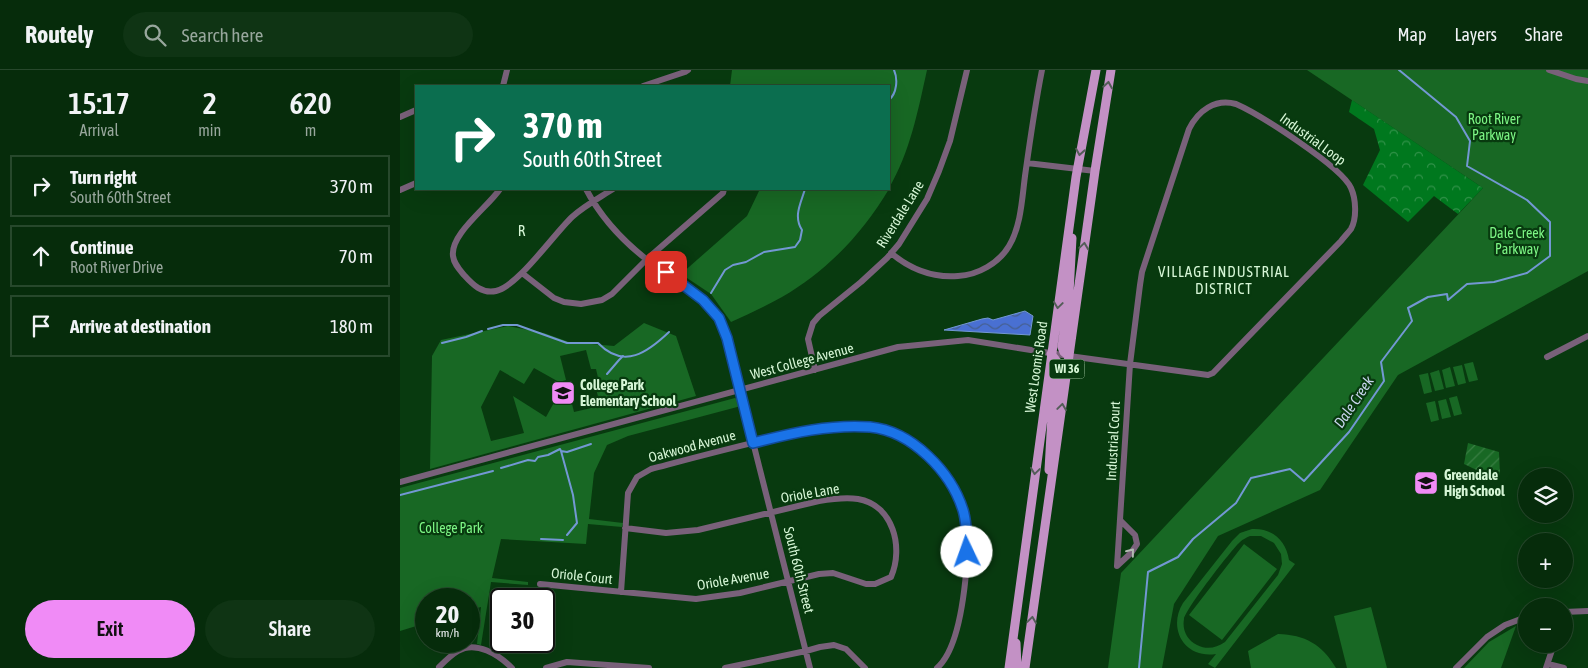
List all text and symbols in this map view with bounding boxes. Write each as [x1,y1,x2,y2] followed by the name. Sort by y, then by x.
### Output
[123,12,473,57] search box
[25,21,93,48] text: Routely
[141,21,169,49] icon: search
[181,24,263,46] text: Search here
[1397,24,1426,45] text: Map
[1454,24,1497,45] text: Layers
[1525,24,1563,45] text: Share
[1103,81,1113,90] one-way arrow
[68,86,130,120] text: 15:17
[203,86,217,120] text: 2
[289,86,332,120] text: 620
[440,105,505,170] icon: right
[523,105,602,145] text: 370 m
[1277,110,1349,168] street label: Industrial Loop
[1468,111,1521,143] park label: Root River Parkway
[80,121,119,139] text: Arrival
[198,121,221,139] text: min
[305,121,316,139] text: m
[523,146,662,172] text: South 60th Street
[1076,148,1086,157] one-way arrow
[70,166,137,188] text: Turn right
[27,172,55,200] icon: right
[330,175,373,197] text: 370 m
[873,177,927,251] street label: Riverdale Lane
[70,188,171,206] text: South 60th Street
[518,222,526,239] district label: R
[1489,225,1545,257] park label: Dale Creek Parkway
[70,236,134,258] text: Continue
[27,242,55,270] icon: ahead
[1079,242,1089,250] one-way arrow
[339,245,373,267] text: 70 m
[645,251,687,293] pin
[70,258,163,276] text: Root River Drive
[652,258,680,286] icon: arrive
[1158,263,1290,297] district label: VILLAGE INDUSTRIAL DISTRICT
[1053,301,1064,309] one-way arrow
[27,312,55,340] icon: arrive
[70,315,211,337] text: Arrive at destination
[330,315,373,337] text: 180 m
[1022,320,1050,414] street label: West Loomis Road
[749,340,855,382] street label: West College Avenue
[1050,360,1084,378] road number: WI 36
[1330,372,1377,431] water label: Dale Creek
[580,377,676,409] place label: College Park Elementary School
[550,380,576,406] school or university icon: College Park Elementary School
[1103,401,1123,481] street label: Industrial Court
[1056,403,1067,411] one-way arrow
[647,427,737,465] street label: Oakwood Avenue
[1444,467,1505,499] place label: Greendale High School
[1030,468,1041,476] one-way arrow
[1518,468,1573,653] map controls
[1518,468,1573,523] button: layers
[1413,470,1439,496] school or university icon: Greendale High School
[780,480,840,506] street label: Oriole Lane
[419,520,483,536] park label: College Park
[781,525,817,615] street label: South 60th Street
[940,525,992,577] position arrow
[1518,533,1573,588] button: +
[1125,548,1134,558] one-way arrow
[551,565,613,587] street label: Oriole Court
[696,565,770,593] street label: Oriole Avenue
[490,588,555,653] speed limit sign: 30
[1518,598,1573,653] button: −
[25,600,195,658] button: Exit
[205,600,375,658] button: Share
[436,600,459,628] text: 20
[1026,615,1037,623] one-way arrow
[436,626,459,640] text: km/h

